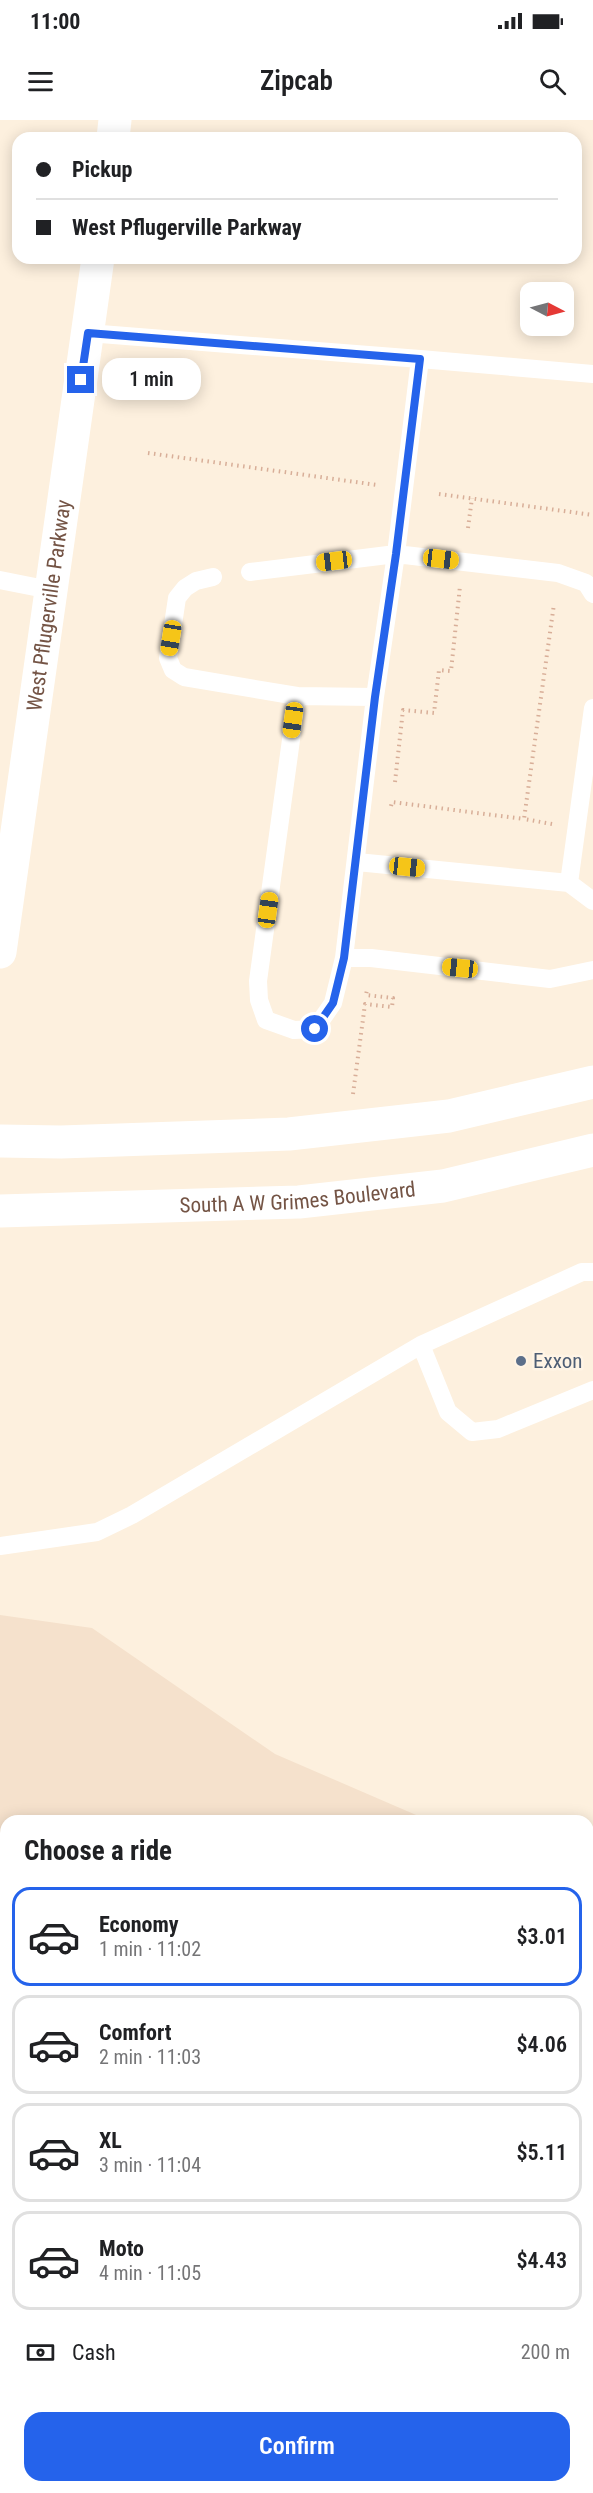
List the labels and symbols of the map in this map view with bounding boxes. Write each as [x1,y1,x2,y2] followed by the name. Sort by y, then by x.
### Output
[520,282,574,336] north arrow
[102,359,201,401] callout: 1 min
[67,366,94,393] route end
[22,498,76,713] street label: West Pflugerville Parkway
[422,548,460,570] car
[315,550,353,572] car
[159,619,183,657] car
[282,701,304,739] car
[388,856,426,878] car
[257,891,279,929] car
[441,957,479,979] car
[301,1015,328,1042] route start
[179,1177,417,1218] street label: South A W Grimes Boulevard
[533,1349,582,1373] place label: Exxon
[514,1354,528,1368] marker: Exxon

